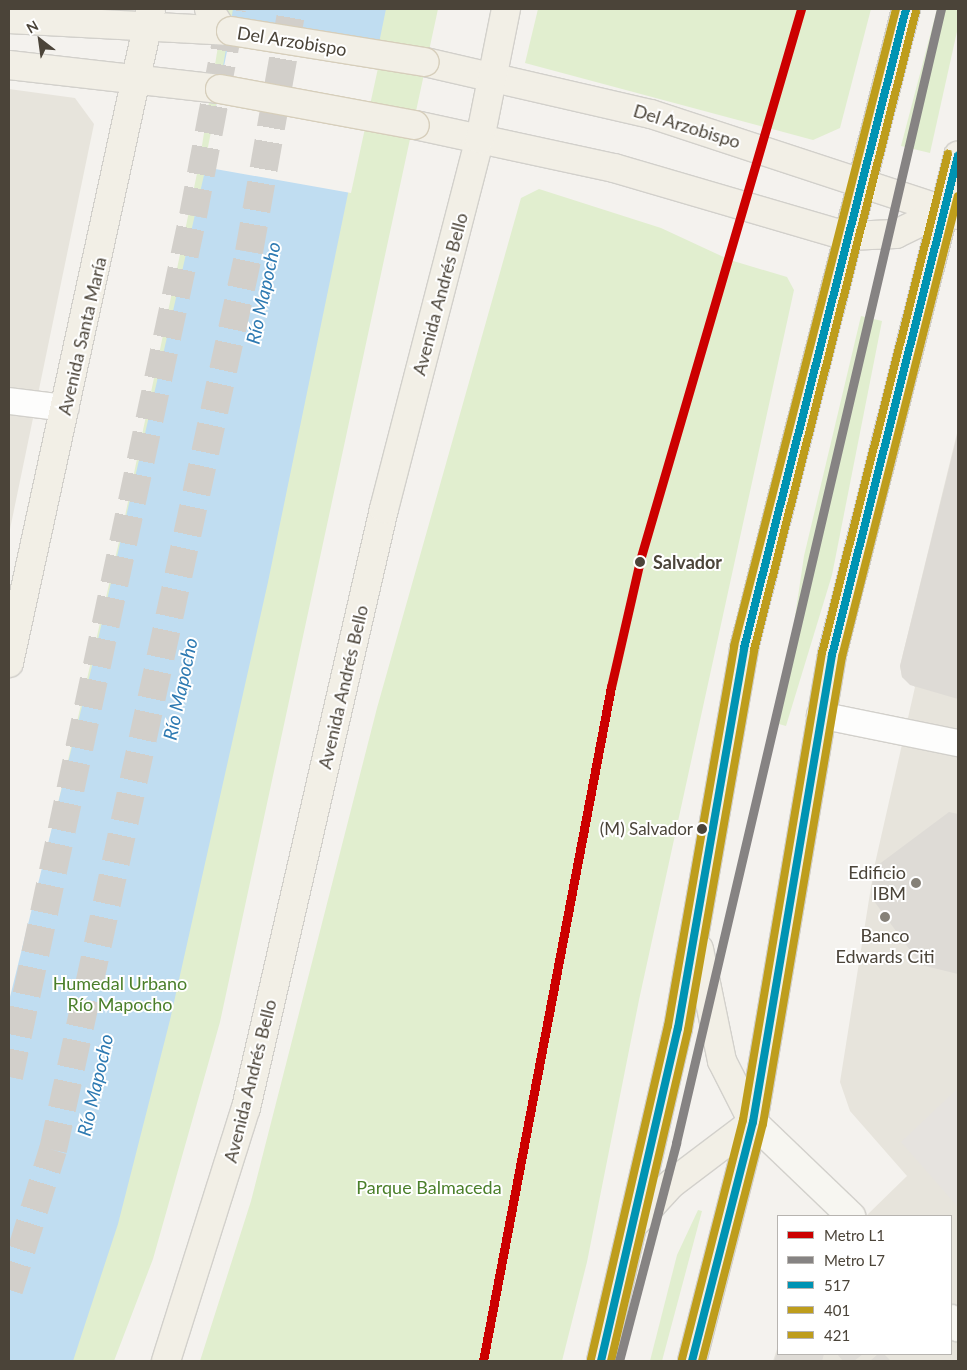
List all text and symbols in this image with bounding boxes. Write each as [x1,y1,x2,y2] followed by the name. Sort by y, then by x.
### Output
[15,15,65,65] north arrow
[23,17,41,37] text: N
[235,22,349,60] street label: Del Arzobispo
[631,99,743,153] street label: Del Arzobispo
[408,210,472,378] street label: Avenida Andrés Bello
[241,240,285,346] water label: Río Mapocho
[53,255,111,417] street label: Avenida Santa María
[653,551,722,573] place label: Salvador
[631,553,649,571] marker: Salvador
[314,603,372,771] street label: Avenida Andrés Bello
[158,636,202,742] water label: Río Mapocho
[600,819,693,839] place label: (M) Salvador
[697,824,707,834] marker: (M) Salvador
[848,862,906,904] place label: Edificio IBM
[910,877,922,889] marker: Edificio IBM
[879,911,891,923] marker: Banco Edwards Citi
[835,925,935,968] place label: Banco Edwards Citi
[53,973,187,1016] park label: Humedal Urbano Río Mapocho
[219,997,281,1165] street label: Avenida Andrés Bello
[72,1032,118,1138] water label: Río Mapocho
[356,1176,502,1198] park label: Parque Balmaceda
[777,1215,952,1355] legend
[824,1226,885,1244] text: Metro L1
[824,1251,885,1269] text: Metro L7
[824,1276,850,1294] text: 517
[824,1301,850,1319] text: 401
[824,1326,850,1344] text: 421

